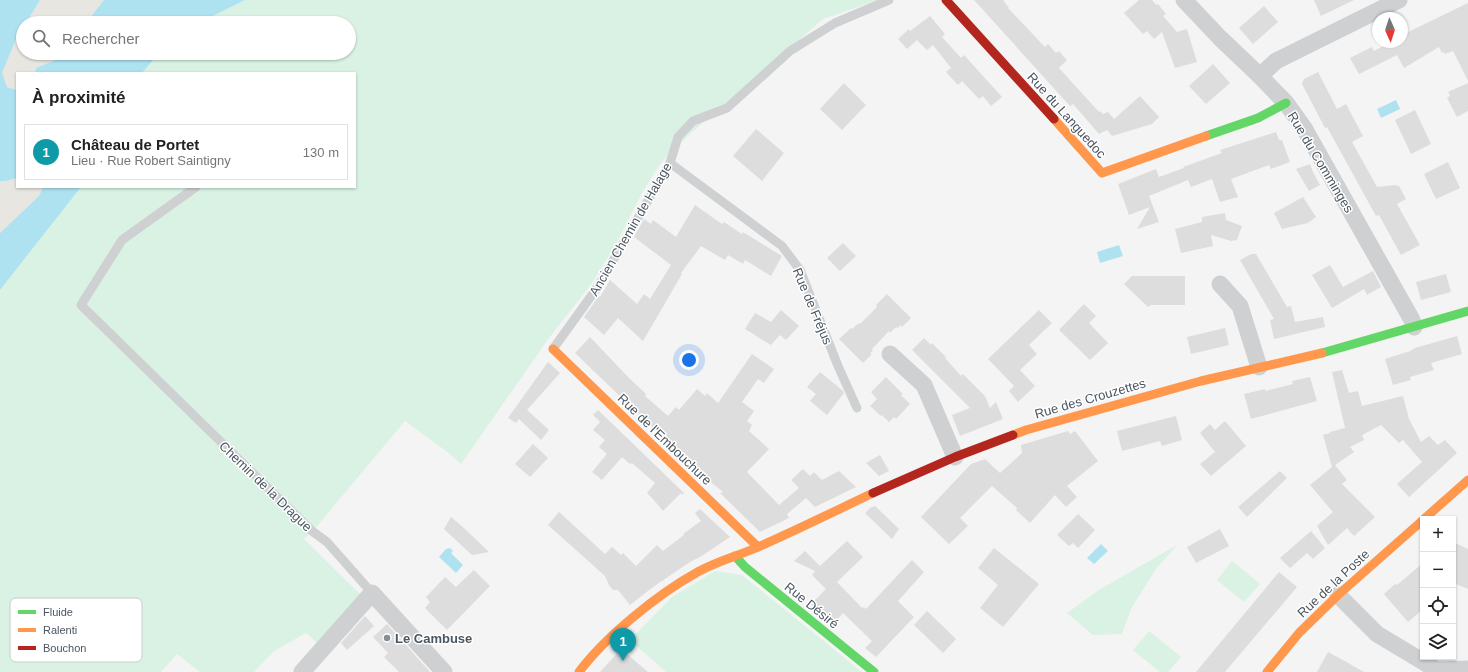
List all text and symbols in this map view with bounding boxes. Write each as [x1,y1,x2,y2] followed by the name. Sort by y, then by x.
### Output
[1372,12,1408,48] north arrow
[16,16,356,60] search box
[30,27,52,49] icon: search
[62,30,140,47] text: Rechercher
[1024,69,1109,162] street label: Rue du Languedoc
[32,88,126,107] text: À proximité
[1285,109,1357,216] street label: Rue du Comminges
[71,136,199,153] text: Château de Portet
[42,145,50,160] text: 1
[303,145,339,160] text: 130 m
[71,153,231,168] text: Lieu · Rue Robert Saintigny
[586,160,675,298] street label: Ancien Chemin de Halage
[790,266,836,347] street label: Rue de Fréjus
[679,350,699,370] your location
[1033,375,1148,422] street label: Rue des Crouzettes
[615,391,715,488] street label: Rue de l'Embouchure
[216,438,315,534] street label: Chemin de la Drague
[1420,516,1456,660] map controls
[1420,516,1456,552] button: +
[1294,546,1372,620] street label: Rue de la Poste
[1420,552,1456,588] button: −
[782,579,842,632] street label: Rue Désiré
[1420,588,1456,624] button: locate
[10,598,142,662] legend
[43,606,73,618] text: Fluide
[43,624,77,636] text: Ralenti
[1420,624,1456,660] button: layers
[610,628,636,661] pin: 1
[395,631,472,646] place label: Le Cambuse
[382,633,392,643] marker: Le Cambuse
[43,642,86,654] text: Bouchon

